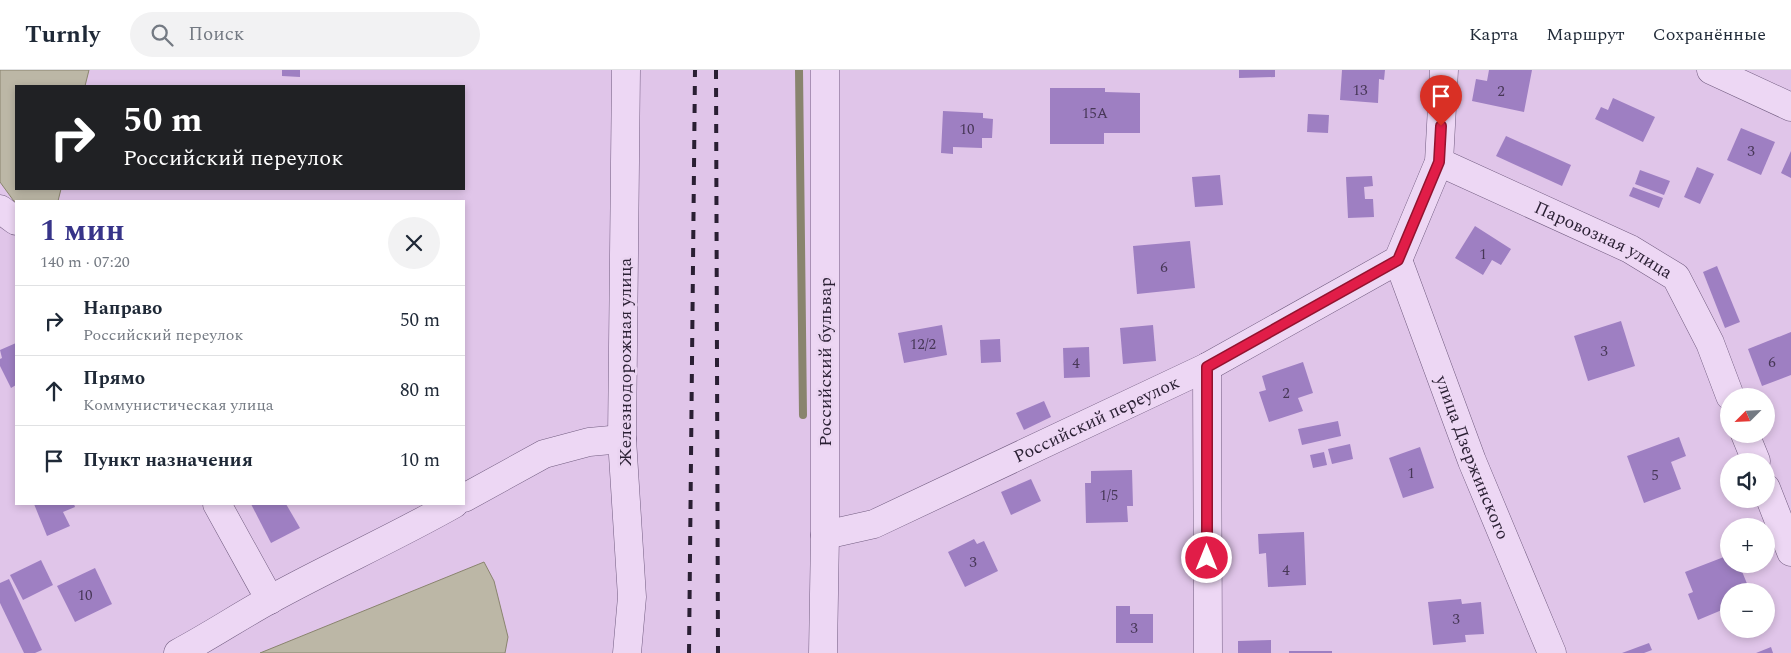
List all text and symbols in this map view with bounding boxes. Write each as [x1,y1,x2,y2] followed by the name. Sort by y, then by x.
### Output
[130,12,480,57] search box
[25,17,100,53] text: Turnly
[188,20,244,49] text: Поиск
[148,21,176,49] icon: search
[1469,21,1518,48] text: Карта
[1546,21,1625,48] text: Маршрут
[1653,21,1766,48] text: Сохранённые
[1420,75,1462,126] pin
[1352,79,1368,102] house number: 13
[1497,80,1505,103] house number: 2
[1427,82,1455,110] icon: arrive
[123,94,203,147] text: 50 m
[1082,102,1108,125] house number: 15А
[40,105,105,170] icon: right
[959,118,975,141] house number: 10
[1747,140,1755,163] house number: 3
[123,142,343,175] text: Российский переулок
[1530,194,1678,286] street label: Паровозная улица
[40,208,125,254] text: 1 мин
[388,217,440,269] button: close
[1479,243,1487,266] house number: 1
[40,250,130,274] text: 140 m · 07:20
[1160,256,1168,279] house number: 6
[612,258,639,466] street label: Железнодорожная улица
[812,277,839,447] street label: Российский бульвар
[83,294,162,323] text: Направо
[400,306,440,335] text: 50 m
[40,307,68,335] icon: right
[83,323,243,347] text: Российский переулок
[910,333,936,356] house number: 12/2
[1600,340,1608,363] house number: 3
[1768,351,1776,374] house number: 6
[1072,352,1080,375] house number: 4
[83,364,145,393] text: Прямо
[1009,369,1184,470] street label: Российский переулок
[1427,371,1516,544] street label: улица Дзержинского
[400,376,440,405] text: 80 m
[40,377,68,405] icon: ahead
[1282,382,1290,405] house number: 2
[1720,388,1775,442] north arrow
[1720,388,1775,638] map controls
[83,393,274,417] text: Коммунистическая улица
[83,446,253,475] text: Пункт назначения
[400,446,440,475] text: 10 m
[40,447,68,475] icon: arrive
[1720,453,1775,508] button: sound
[1407,462,1415,485] house number: 1
[1651,464,1659,487] house number: 5
[1100,484,1118,507] house number: 1/5
[1720,518,1775,573] button: +
[1180,531,1232,583] position arrow
[969,551,977,574] house number: 3
[1282,559,1290,582] house number: 4
[1720,583,1775,638] button: −
[77,584,93,607] house number: 10
[1452,608,1460,631] house number: 3
[1130,617,1138,640] house number: 3

